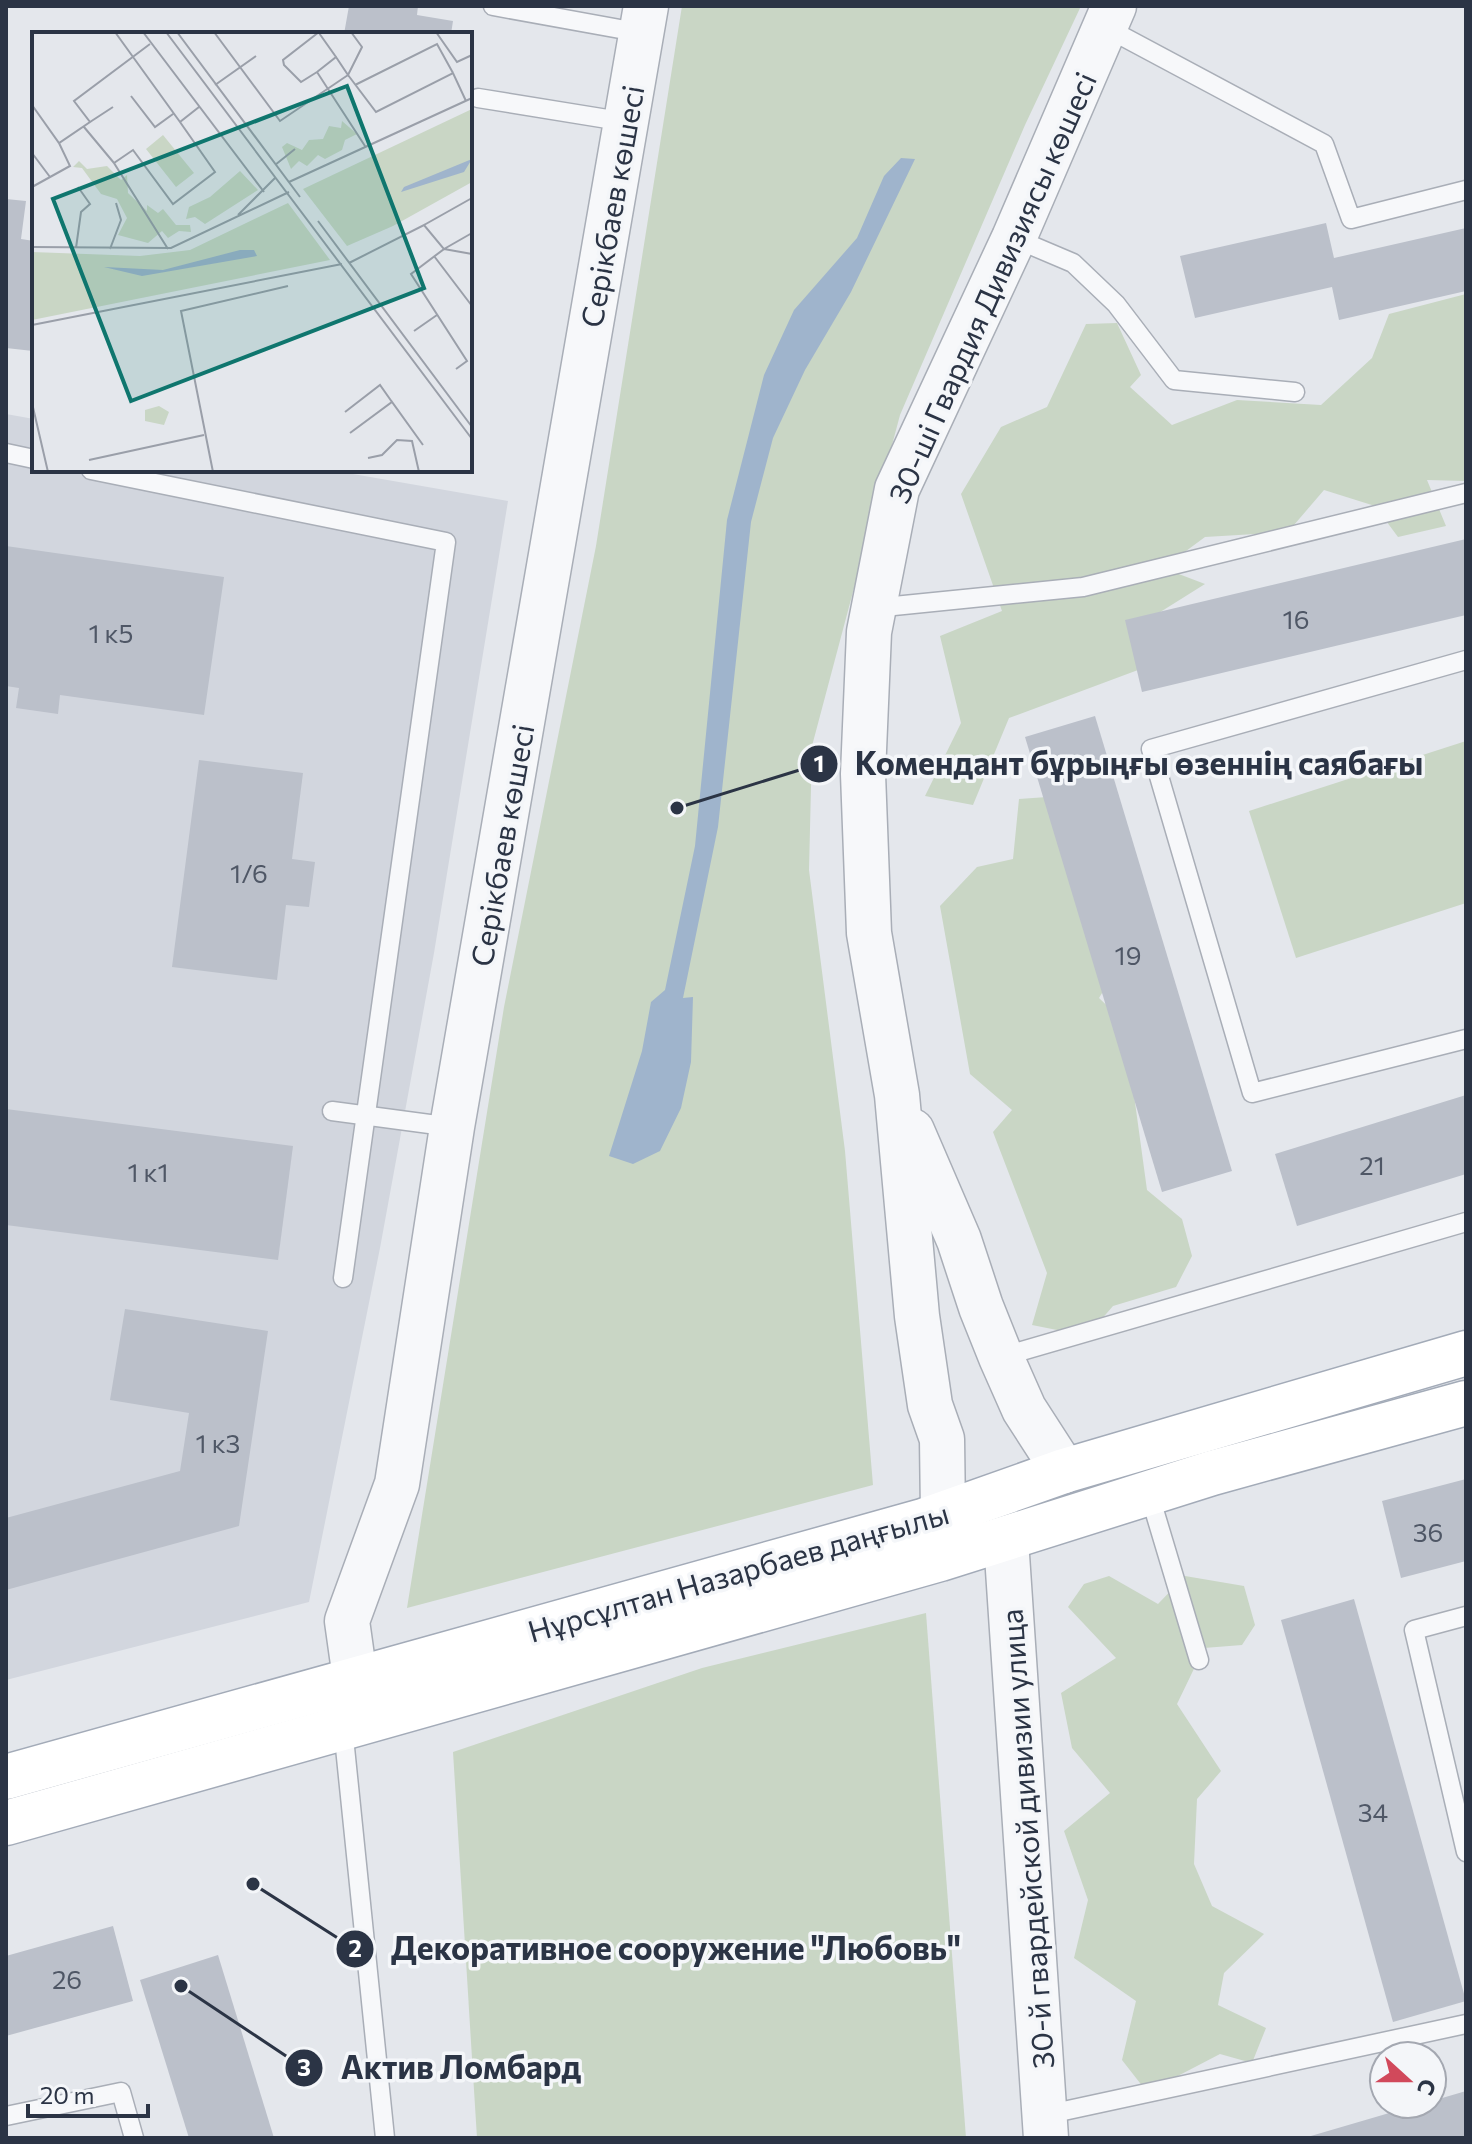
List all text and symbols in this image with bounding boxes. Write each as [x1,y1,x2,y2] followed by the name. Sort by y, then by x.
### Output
[32,32,472,472] inset map
[879,66,1103,508] street label: 30-ші Гвардия Дивизиясы көшесі
[571,82,651,330] street label: Серікбаев көшесі
[1283,603,1309,634] house number: 16
[89,617,133,648] house number: 1 к5
[461,721,541,969] street label: Серікбаев көшесі
[799,736,1440,792] callout: Комендант бұрыңғы өзеннің саябағы
[855,742,1423,782] text: Комендант бұрыңғы өзеннің саябағы
[814,748,824,777] text: 1
[230,857,268,888] house number: 1/6
[1115,939,1141,970] house number: 19
[1359,1149,1385,1180] house number: 21
[127,1156,169,1187] house number: 1 к1
[196,1427,240,1458] house number: 1 к3
[523,1493,953,1649] street label: Нұрсұлтан Назарбаев даңғылы
[1413,1516,1443,1547] house number: 36
[991,1608,1061,2070] street label: 30-й гвардейской дивизии улица
[1358,1796,1388,1827] house number: 34
[335,1921,977,1977] callout: Декоративное сооружение "Любовь"
[391,1927,961,1967] text: Декоративное сооружение "Любовь"
[348,1933,362,1962] text: 2
[52,1963,82,1994] house number: 26
[284,2040,597,2096] callout: Актив Ломбард
[1368,2040,1448,2120] north arrow
[341,2046,581,2086] text: Актив Ломбард
[297,2052,311,2081] text: 3
[28,2068,148,2118] scale bar
[1412,2075,1442,2099] text: С
[40,2080,94,2109] text: 20 m

